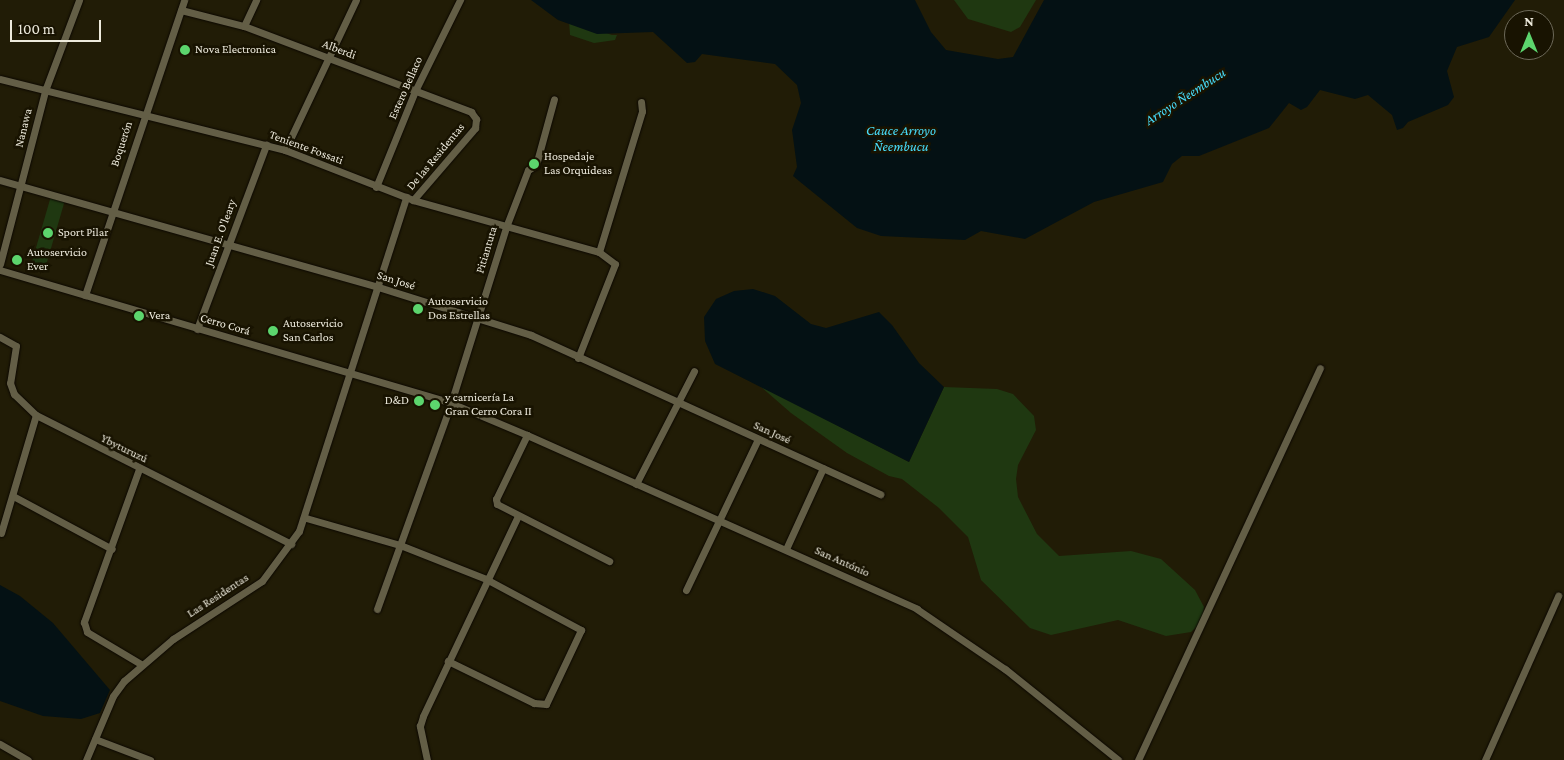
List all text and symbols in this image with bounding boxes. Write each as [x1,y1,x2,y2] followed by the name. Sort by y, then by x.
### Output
[12,10,104,42] scale bar
[1504,10,1554,60] north arrow
[1524,13,1534,29] text: N
[18,21,55,37] text: 100 m
[320,37,358,63] street label: Alberdi
[195,43,276,57] place label: Nova Electronica
[179,44,191,56] marker: Nova Electronica
[386,54,426,122] street label: Estero Bellaco
[1141,64,1229,128] water label: Arroyo Ñeembucu
[12,107,36,149] street label: Nanawa
[108,120,136,168] street label: Boquerón
[404,121,468,193] street label: De las Residentas
[866,122,936,154] water label: Cauce Arroyo Ñeembucu
[267,128,345,168] street label: Teniente Fossati
[544,150,612,178] place label: Hospedaje Las Orquideas
[528,158,540,170] marker: Hospedaje Las Orquideas
[202,198,240,268] street label: Juan E. O'leary
[473,225,501,275] street label: Pitiantuta
[58,226,108,240] place label: Sport Pilar
[42,227,54,239] marker: Sport Pilar
[27,246,87,274] place label: Autoservicio Ever
[11,254,23,266] marker: Autoservicio Ever
[375,268,417,294] street label: San José
[428,295,490,323] place label: Autoservicio Dos Estrellas
[412,303,424,315] marker: Autoservicio Dos Estrellas
[149,309,170,323] place label: Vera
[133,310,145,322] marker: Vera
[198,311,252,339] street label: Cerro Corá
[283,317,343,345] place label: Autoservicio San Carlos
[267,325,279,337] marker: Autoservicio San Carlos
[445,391,532,419] place label: y carnicería La Gran Cerro Cora II
[385,394,409,408] place label: D&D
[413,395,425,407] marker: D&D
[429,399,441,411] marker: y carnicería La Gran Cerro Cora II
[751,418,793,448] street label: San José
[98,431,150,467] street label: Ybyturuzú
[812,544,872,580] street label: San António
[185,571,251,621] street label: Las Residentas

